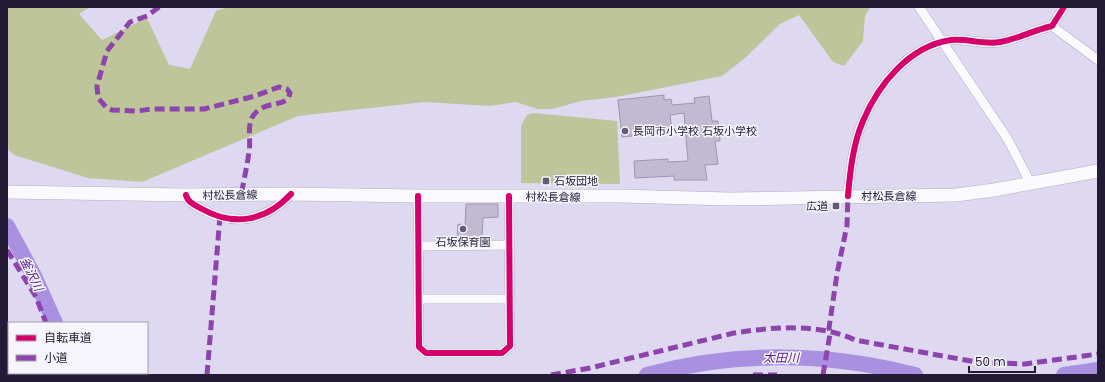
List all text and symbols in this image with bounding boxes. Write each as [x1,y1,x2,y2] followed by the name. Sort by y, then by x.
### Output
[633,123,757,139] place label: 長岡市小学校 石坂小学校
[620,126,630,136] marker: 長岡市小学校 石坂小学校
[554,173,598,189] place label: 石坂団地
[541,176,551,186] marker: 石坂団地
[202,187,258,203] street label: 村松長倉線
[862,188,917,204] street label: 村松長倉線
[525,189,581,205] street label: 村松長倉線
[806,198,828,214] place label: 広道
[831,201,841,211] marker: 広道
[458,224,468,234] marker: 石坂保育園
[436,234,491,250] place label: 石坂保育園
[16,254,48,296] water label: 釜沢川
[8,322,148,374] legend
[44,329,92,346] text: 自転車道
[969,348,1035,374] scale bar
[44,349,68,366] text: 小道
[763,349,801,366] water label: 太田川
[975,353,1006,370] text: 50 m

